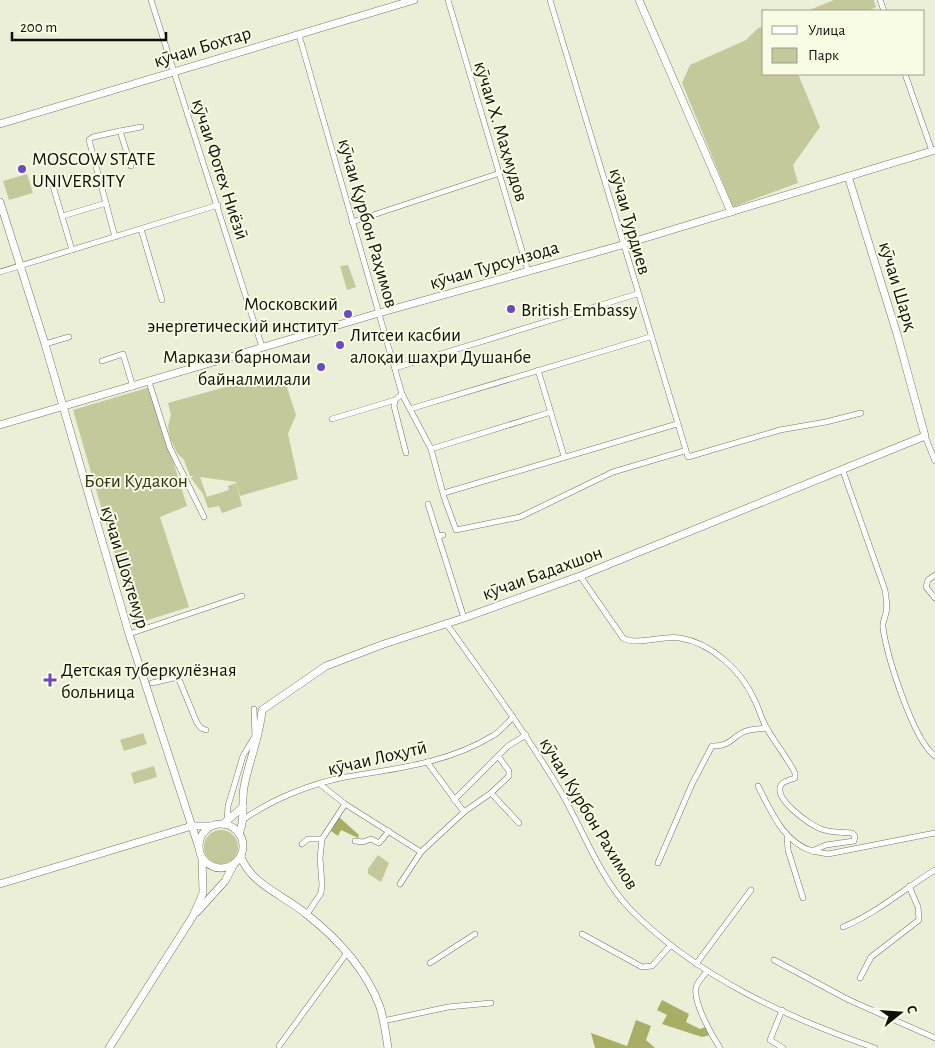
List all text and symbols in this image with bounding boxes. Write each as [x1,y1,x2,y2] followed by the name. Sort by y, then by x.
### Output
[12,10,166,42] scale bar
[762,10,925,75] legend
[20,20,57,35] text: 200 m
[808,23,845,38] text: Улица
[152,24,253,71] street label: кӯчаи Бохтар
[808,48,839,63] text: Парк
[470,59,531,204] street label: кӯчаи Х. Маҳмудов
[188,97,251,242] street label: кӯчаи Фотех Ниёзӣ
[334,137,401,310] street label: кӯчаи Қурбон Раҳимов
[32,150,155,191] place label: MOSCOW STATE UNIVERSITY
[16,163,28,175] marker: MOSCOW STATE UNIVERSITY
[605,166,654,277] street label: кӯчаи Турдиев
[428,238,562,293] street label: кӯчаи Турсунзода
[875,240,920,334] street label: кӯчаи Шарқ
[147,295,338,336] place label: Московский энергетический институт
[521,301,637,320] place label: British Embassy
[505,303,517,315] marker: British Embassy
[342,308,354,320] marker: Московский энергетический институт
[350,326,531,367] place label: Литсеи касбии алоқаи шаҳри Душанбе
[334,339,346,351] marker: Литсеи касбии алоқаи шаҳри Душанбе
[163,348,311,389] place label: Маркази барномаи байналмилали
[315,361,327,373] marker: Маркази барномаи байналмилали
[84,472,188,491] park label: Боғи Кудакон
[97,504,152,631] street label: кӯчаи Шоҳтемур
[480,543,605,604] street label: кӯчаи Бадахшон
[61,661,237,702] place label: Детская туберкулёзная больница
[43,673,57,687] marker: Детская туберкулёзная больница
[536,734,642,893] street label: кӯчаи Курбон Рахимов
[326,738,429,779] street label: кӯчаи Лоҳутӣ
[875,988,925,1038] north arrow
[904,1004,919,1015] text: С

